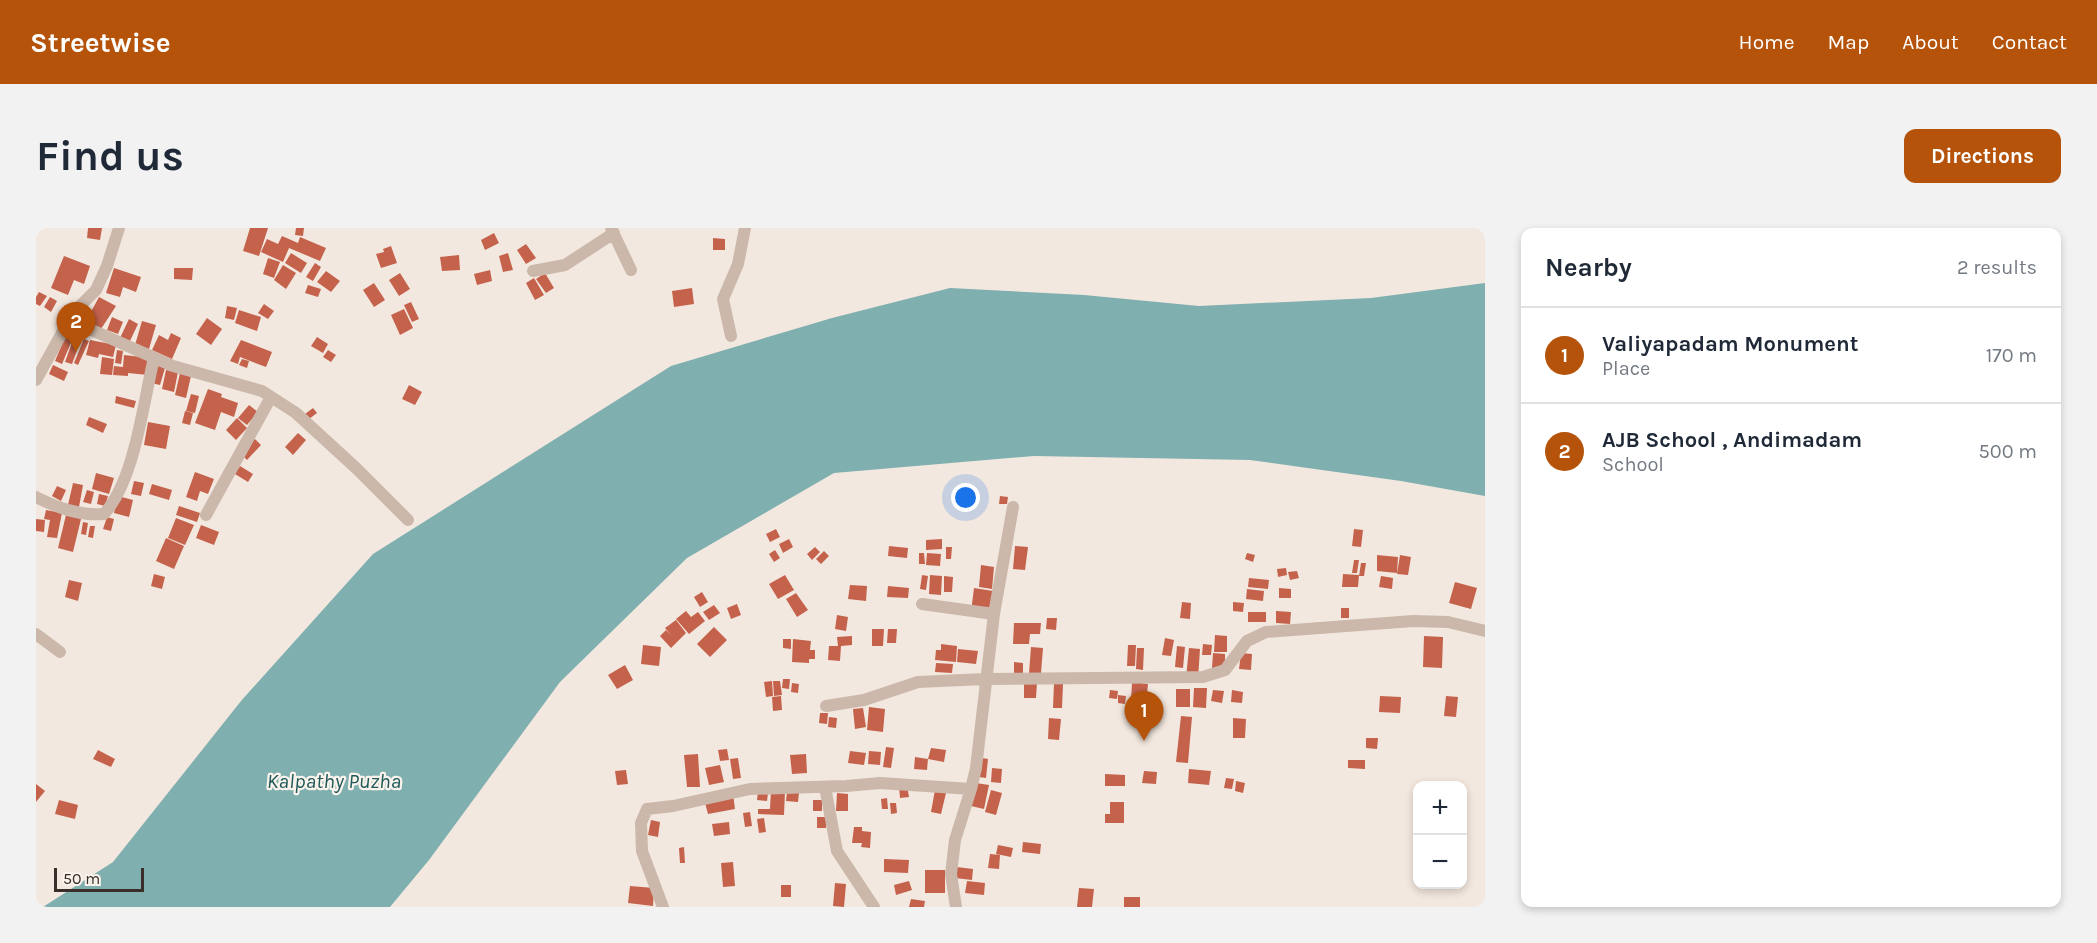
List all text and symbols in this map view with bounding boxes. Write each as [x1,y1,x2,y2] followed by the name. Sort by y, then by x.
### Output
[30,26,171,59] text: Streetwise
[1739,30,1795,54] text: Home
[1828,30,1869,54] text: Map
[1902,30,1959,54] text: About
[1992,30,2067,54] text: Contact
[1904,129,2061,183] button: Directions
[36,131,184,181] text: Find us
[1545,252,1632,283] text: Nearby
[1957,256,2037,279] text: 2 results
[56,302,96,352] pin: 2
[1602,331,1858,357] text: Valiyapadam Monument
[1561,344,1568,367] text: 1
[1986,344,2037,367] text: 170 m
[1602,357,1650,380] text: Place
[1602,427,1862,453] text: AJB School , Andimadam
[1558,440,1571,463] text: 2
[1979,440,2037,463] text: 500 m
[1602,453,1664,476] text: School
[951,483,980,512] your location
[1124,692,1164,741] pin: 1
[267,769,401,793] water label: Kalpathy Puzha
[1413,781,1467,889] map controls
[1413,781,1467,835] button: +
[1413,835,1467,889] button: −
[54,865,144,892] scale bar
[63,869,100,888] text: 50 m

